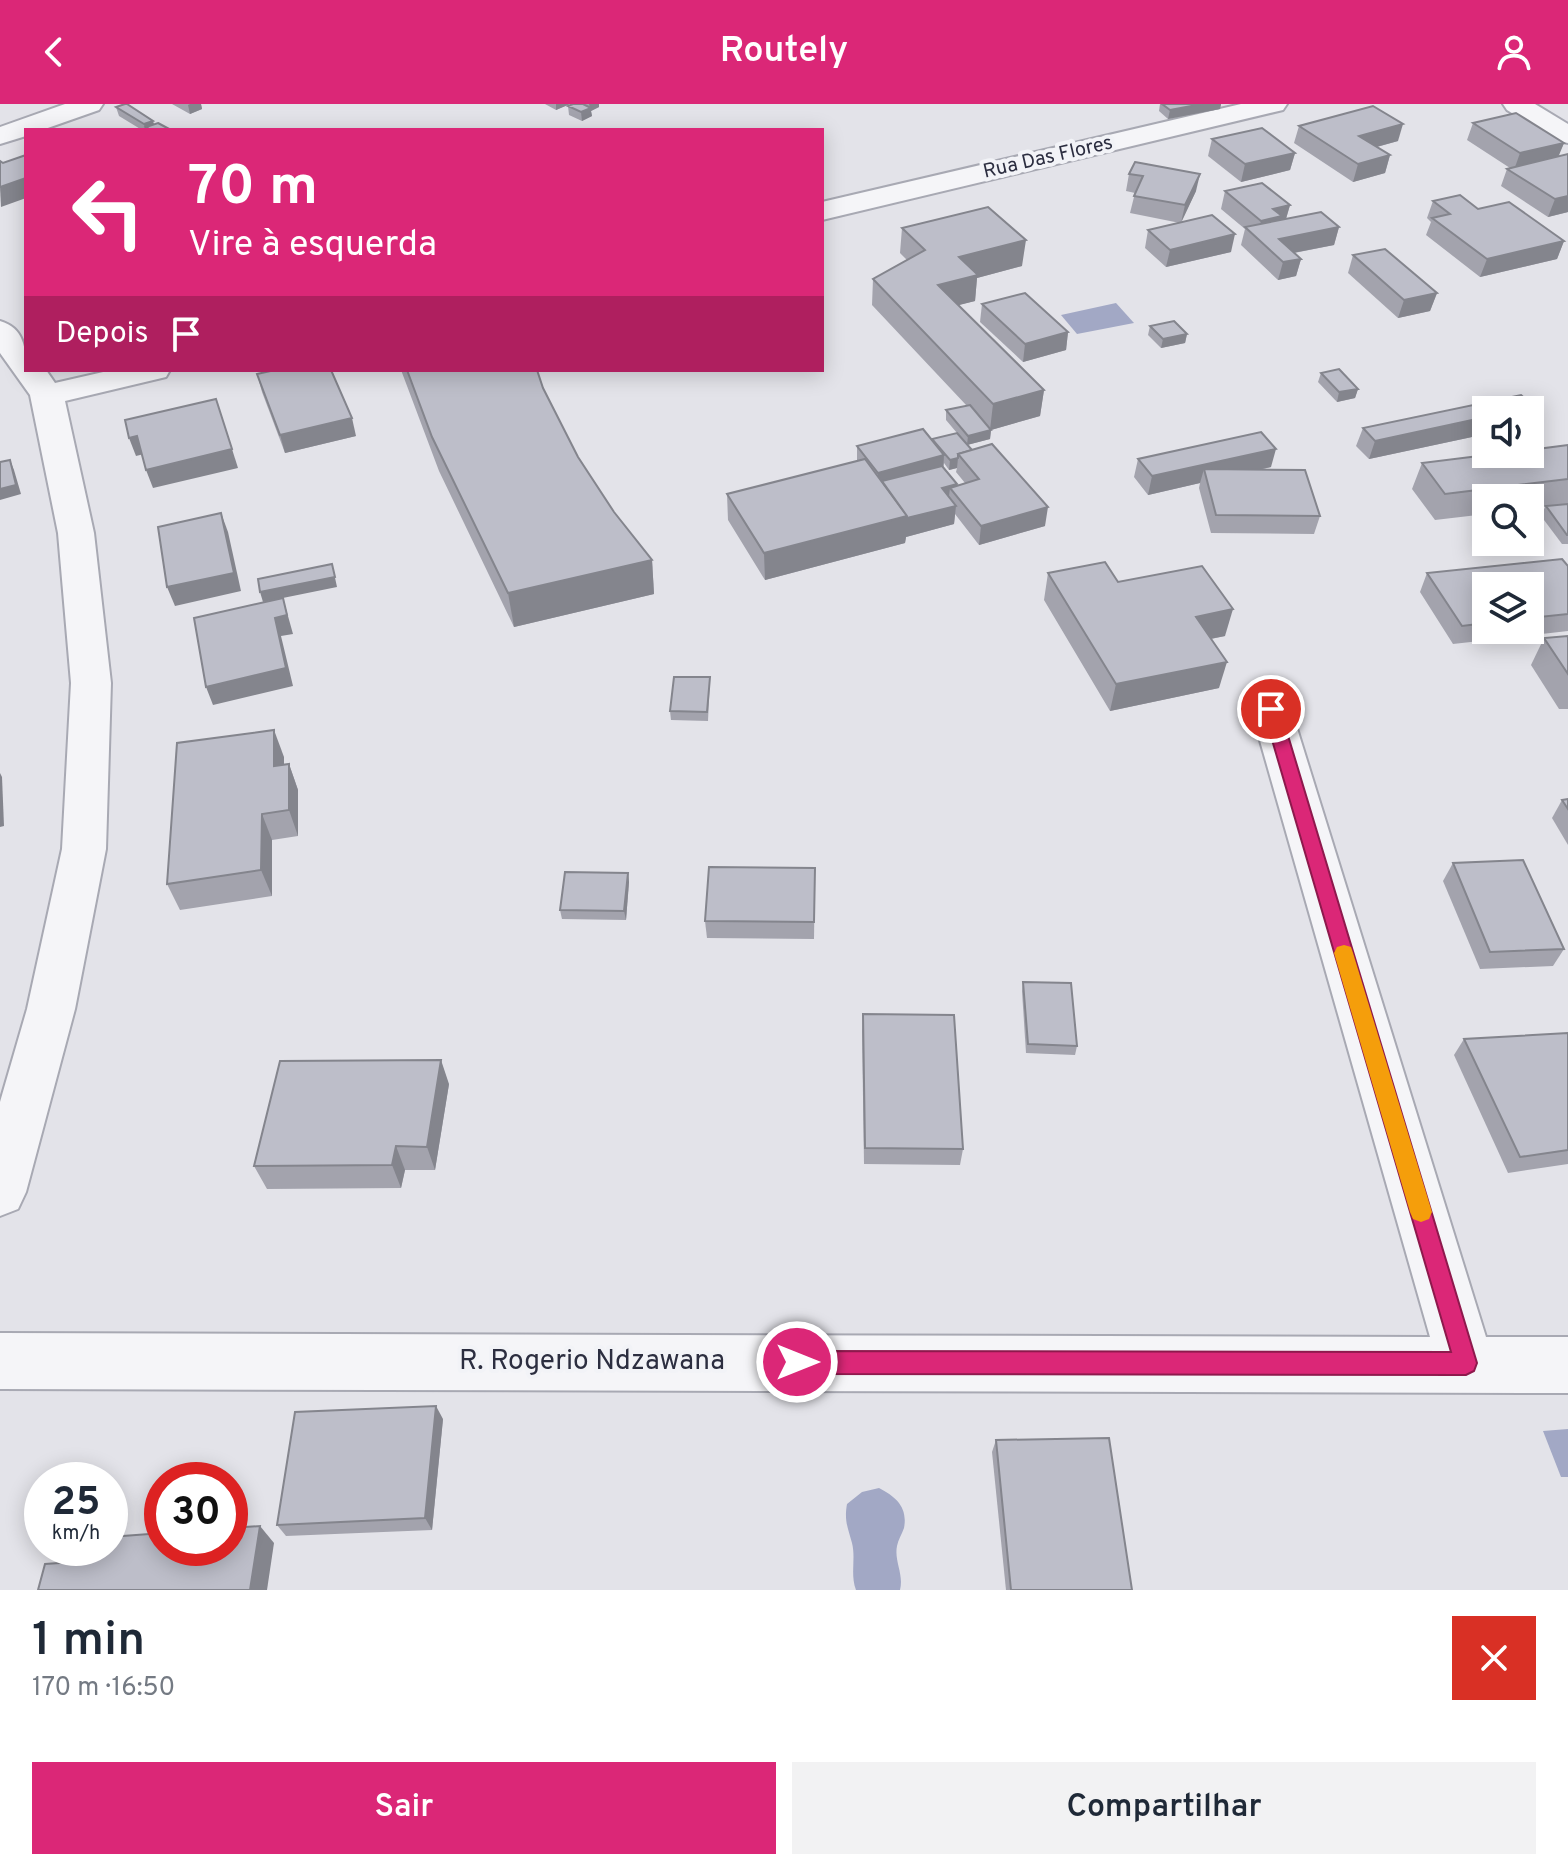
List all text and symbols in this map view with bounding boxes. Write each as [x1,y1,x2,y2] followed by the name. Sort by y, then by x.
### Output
[720,29,848,75] text: Routely
[32,30,76,74] icon: back
[1492,30,1536,74] icon: person
[981,130,1115,186] street label: Rua Das Flores
[188,154,318,224] text: 70 m
[56,160,160,264] icon: left
[188,223,437,269] text: Vire à esquerda
[164,312,208,356] icon: arrive
[56,316,148,353] text: Depois
[1472,396,1544,644] map controls
[1472,396,1544,468] button: sound
[1472,484,1544,556] button: search
[1472,572,1544,644] button: layers
[1237,675,1305,743] pin
[1249,687,1293,731] icon: arrive
[755,1320,839,1404] position arrow
[459,1344,725,1380] street label: R. Rogerio Ndzawana
[144,1462,248,1566] speed limit sign: 30
[52,1479,100,1529] text: 25
[52,1521,100,1547] text: km/h
[32,1612,145,1672] text: 1 min
[1452,1616,1536,1700] button: close
[32,1672,175,1705] text: 170 m · 16:50
[32,1762,776,1854] button: Sair
[792,1762,1536,1854] button: Compartilhar

